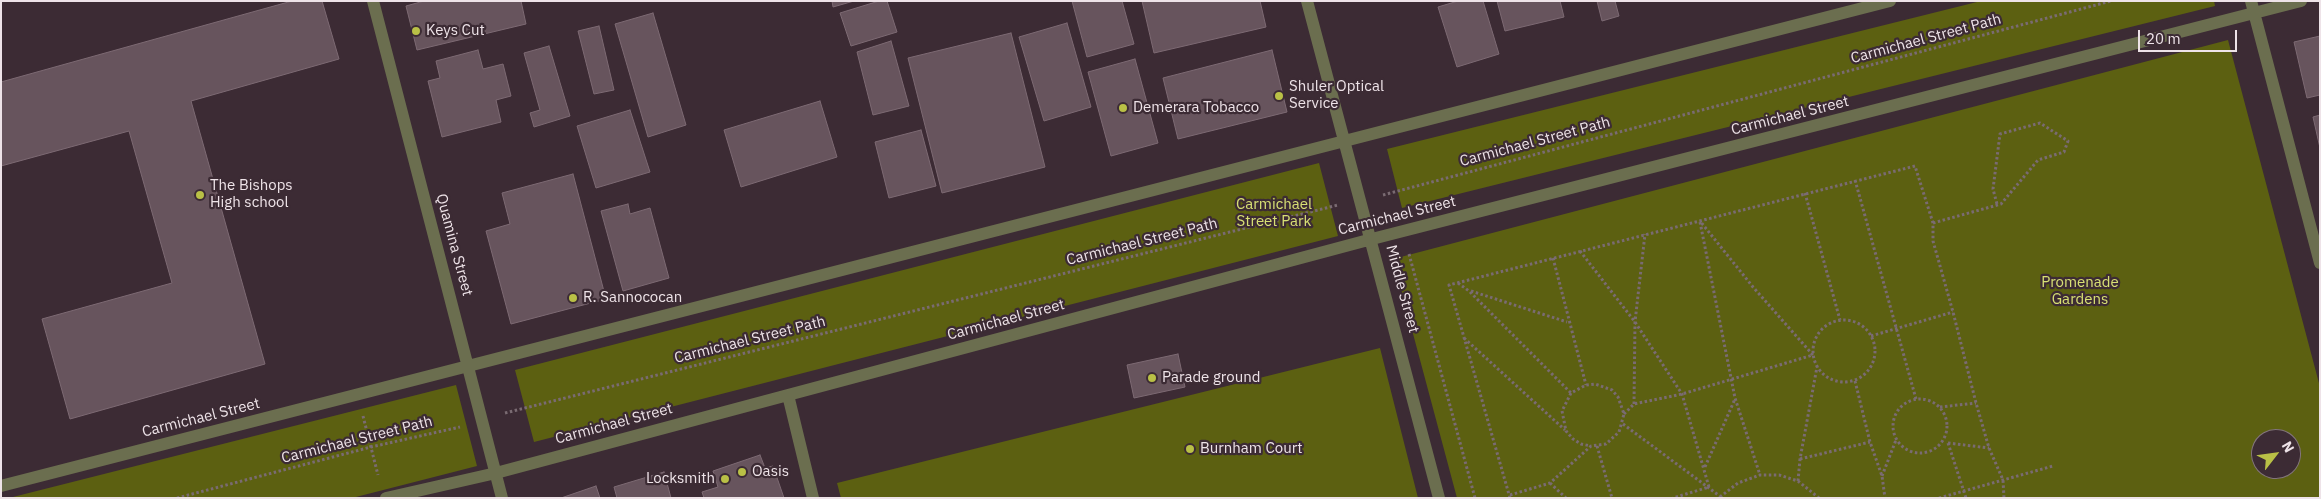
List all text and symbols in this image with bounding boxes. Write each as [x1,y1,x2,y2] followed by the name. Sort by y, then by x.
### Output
[1849,10,2003,68] street label: Carmichael Street Path
[2141,20,2240,52] scale bar
[426,22,485,40] place label: Keys Cut
[410,25,422,37] marker: Keys Cut
[2146,29,2181,48] text: 20 m
[1289,78,1384,113] place label: Shuler Optical Service
[1273,90,1285,102] marker: Shuler Optical Service
[1729,93,1851,139] street label: Carmichael Street
[1133,99,1259,117] place label: Demerara Tobacco
[1117,102,1129,114] marker: Demerara Tobacco
[1458,113,1612,171] street label: Carmichael Street Path
[210,177,293,212] place label: The Bishops High school
[194,189,206,201] marker: The Bishops High school
[432,192,476,298] street label: Quamina Street
[1336,193,1458,239] street label: Carmichael Street
[1236,196,1312,231] park label: Carmichael Street Park
[1065,215,1219,269] street label: Carmichael Street Path
[1382,243,1422,335] street label: Middle Street
[2041,274,2119,309] park label: Promenade Gardens
[583,289,682,307] place label: R. Sannococan
[567,292,579,304] marker: R. Sannococan
[945,296,1067,344] street label: Carmichael Street
[673,313,827,367] street label: Carmichael Street Path
[1162,369,1260,387] place label: Parade ground
[1146,372,1158,384] marker: Parade ground
[140,395,262,441] street label: Carmichael Street
[553,400,675,448] street label: Carmichael Street
[280,413,434,467] street label: Carmichael Street Path
[2251,429,2301,479] north arrow
[2278,438,2298,456] text: N
[1200,440,1303,458] place label: Burnham Court
[1184,443,1196,455] marker: Burnham Court
[752,463,789,481] place label: Oasis
[736,466,748,478] marker: Oasis
[646,470,715,488] place label: Locksmith
[719,473,731,485] marker: Locksmith

